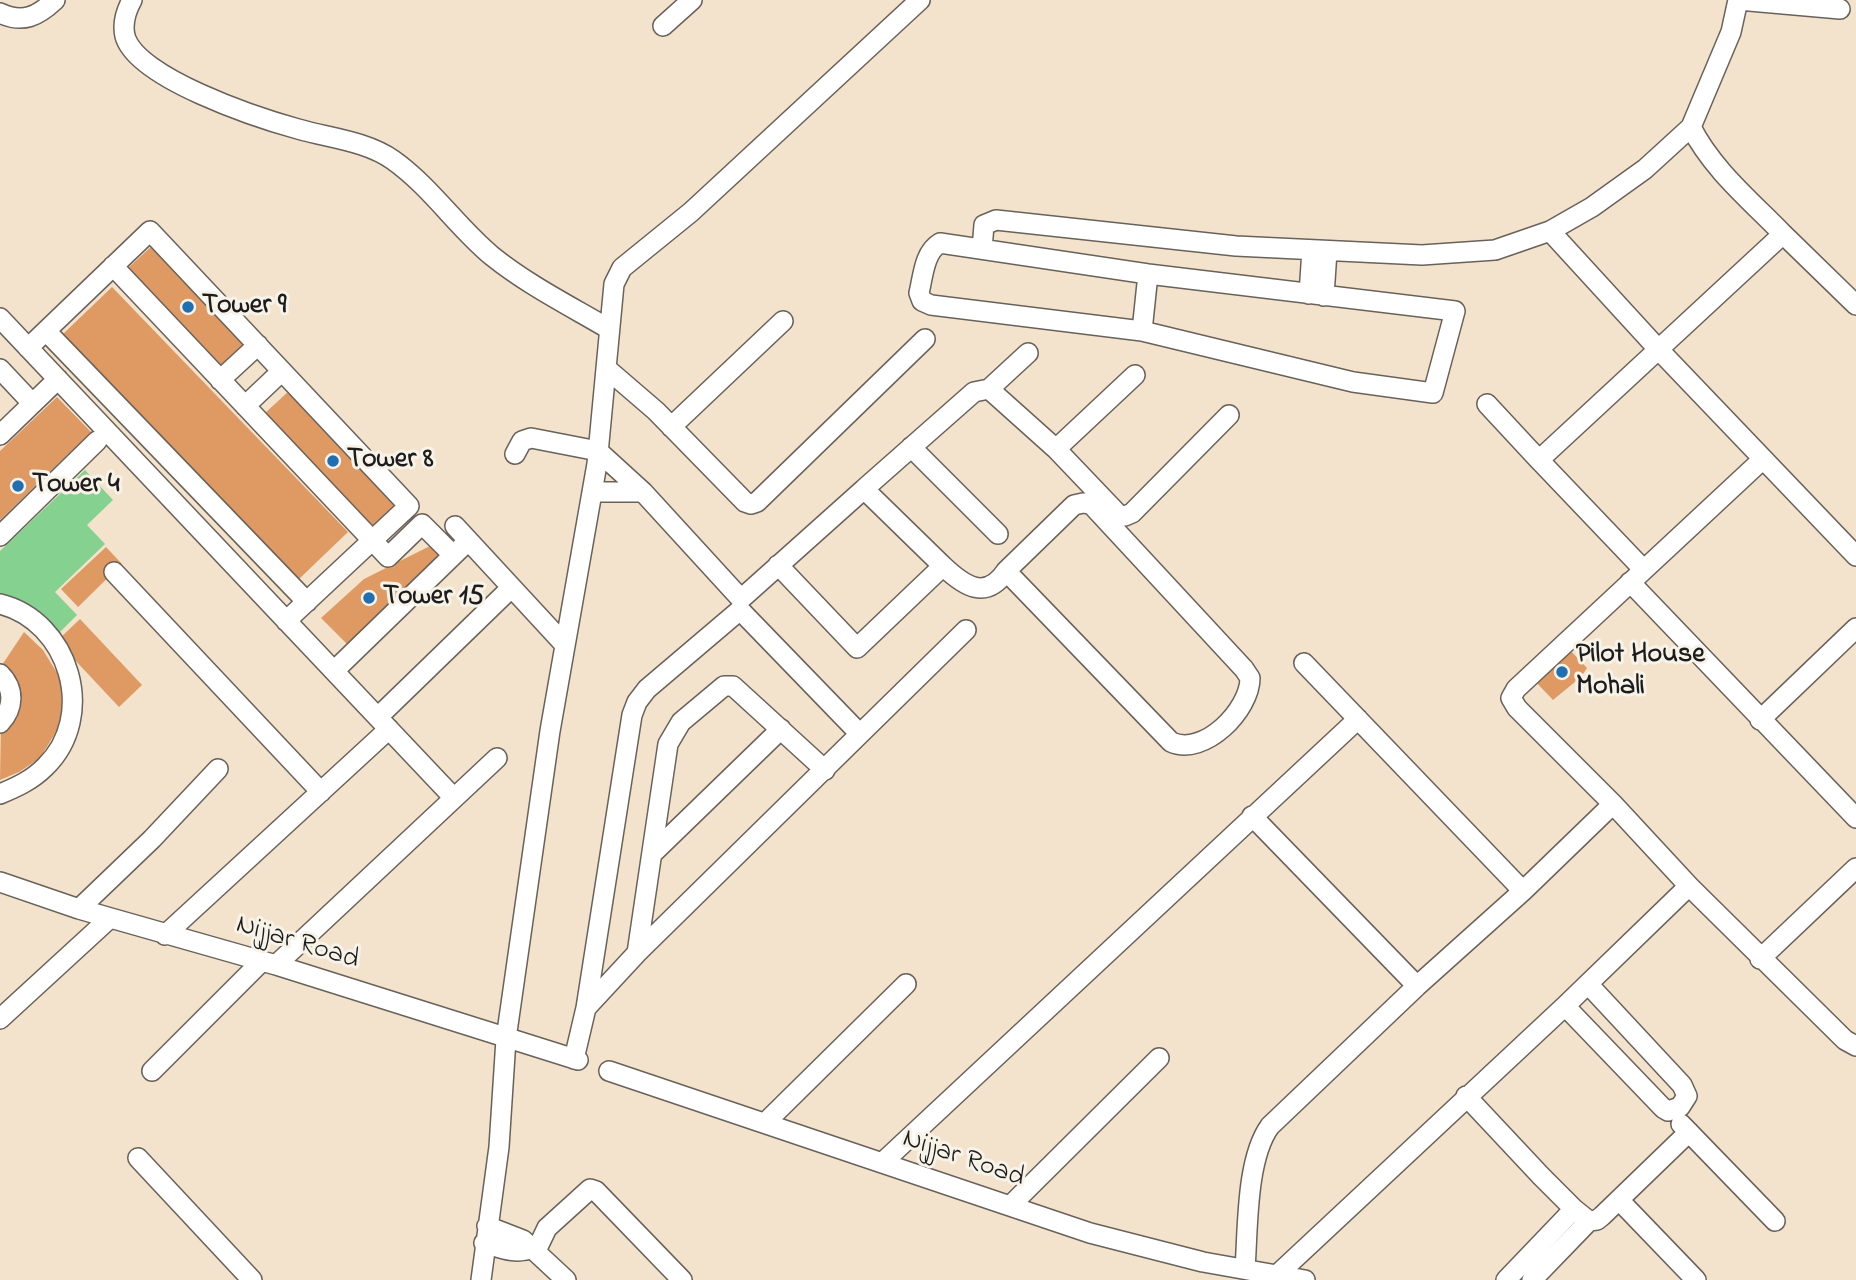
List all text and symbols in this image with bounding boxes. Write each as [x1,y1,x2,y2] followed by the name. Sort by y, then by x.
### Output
[202,290,287,324] place label: Tower 9
[180,299,196,315] marker: Tower 9
[347,444,434,478] place label: Tower 8
[325,453,341,469] marker: Tower 8
[32,469,120,503] place label: Tower 4
[10,478,26,494] marker: Tower 4
[383,581,484,615] place label: Tower 15
[361,590,377,606] marker: Tower 15
[1576,639,1705,705] place label: Pilot House Mohali
[1554,664,1570,680] marker: Pilot House Mohali
[231,909,363,979] street label: Nijjar Road
[898,1123,1028,1197] street label: Nijjar Road

